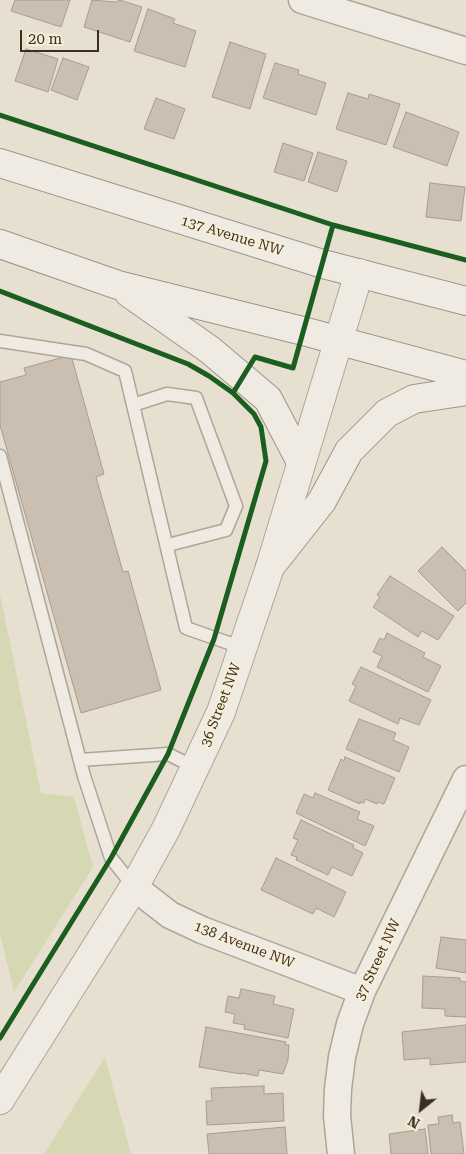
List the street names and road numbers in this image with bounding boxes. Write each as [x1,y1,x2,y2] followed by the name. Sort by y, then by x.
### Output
[179,212,285,260] street label: 137 Avenue NW
[197,661,245,749] street label: 36 Street NW
[352,916,404,1004] street label: 37 Street NW
[191,918,297,972] street label: 138 Avenue NW

